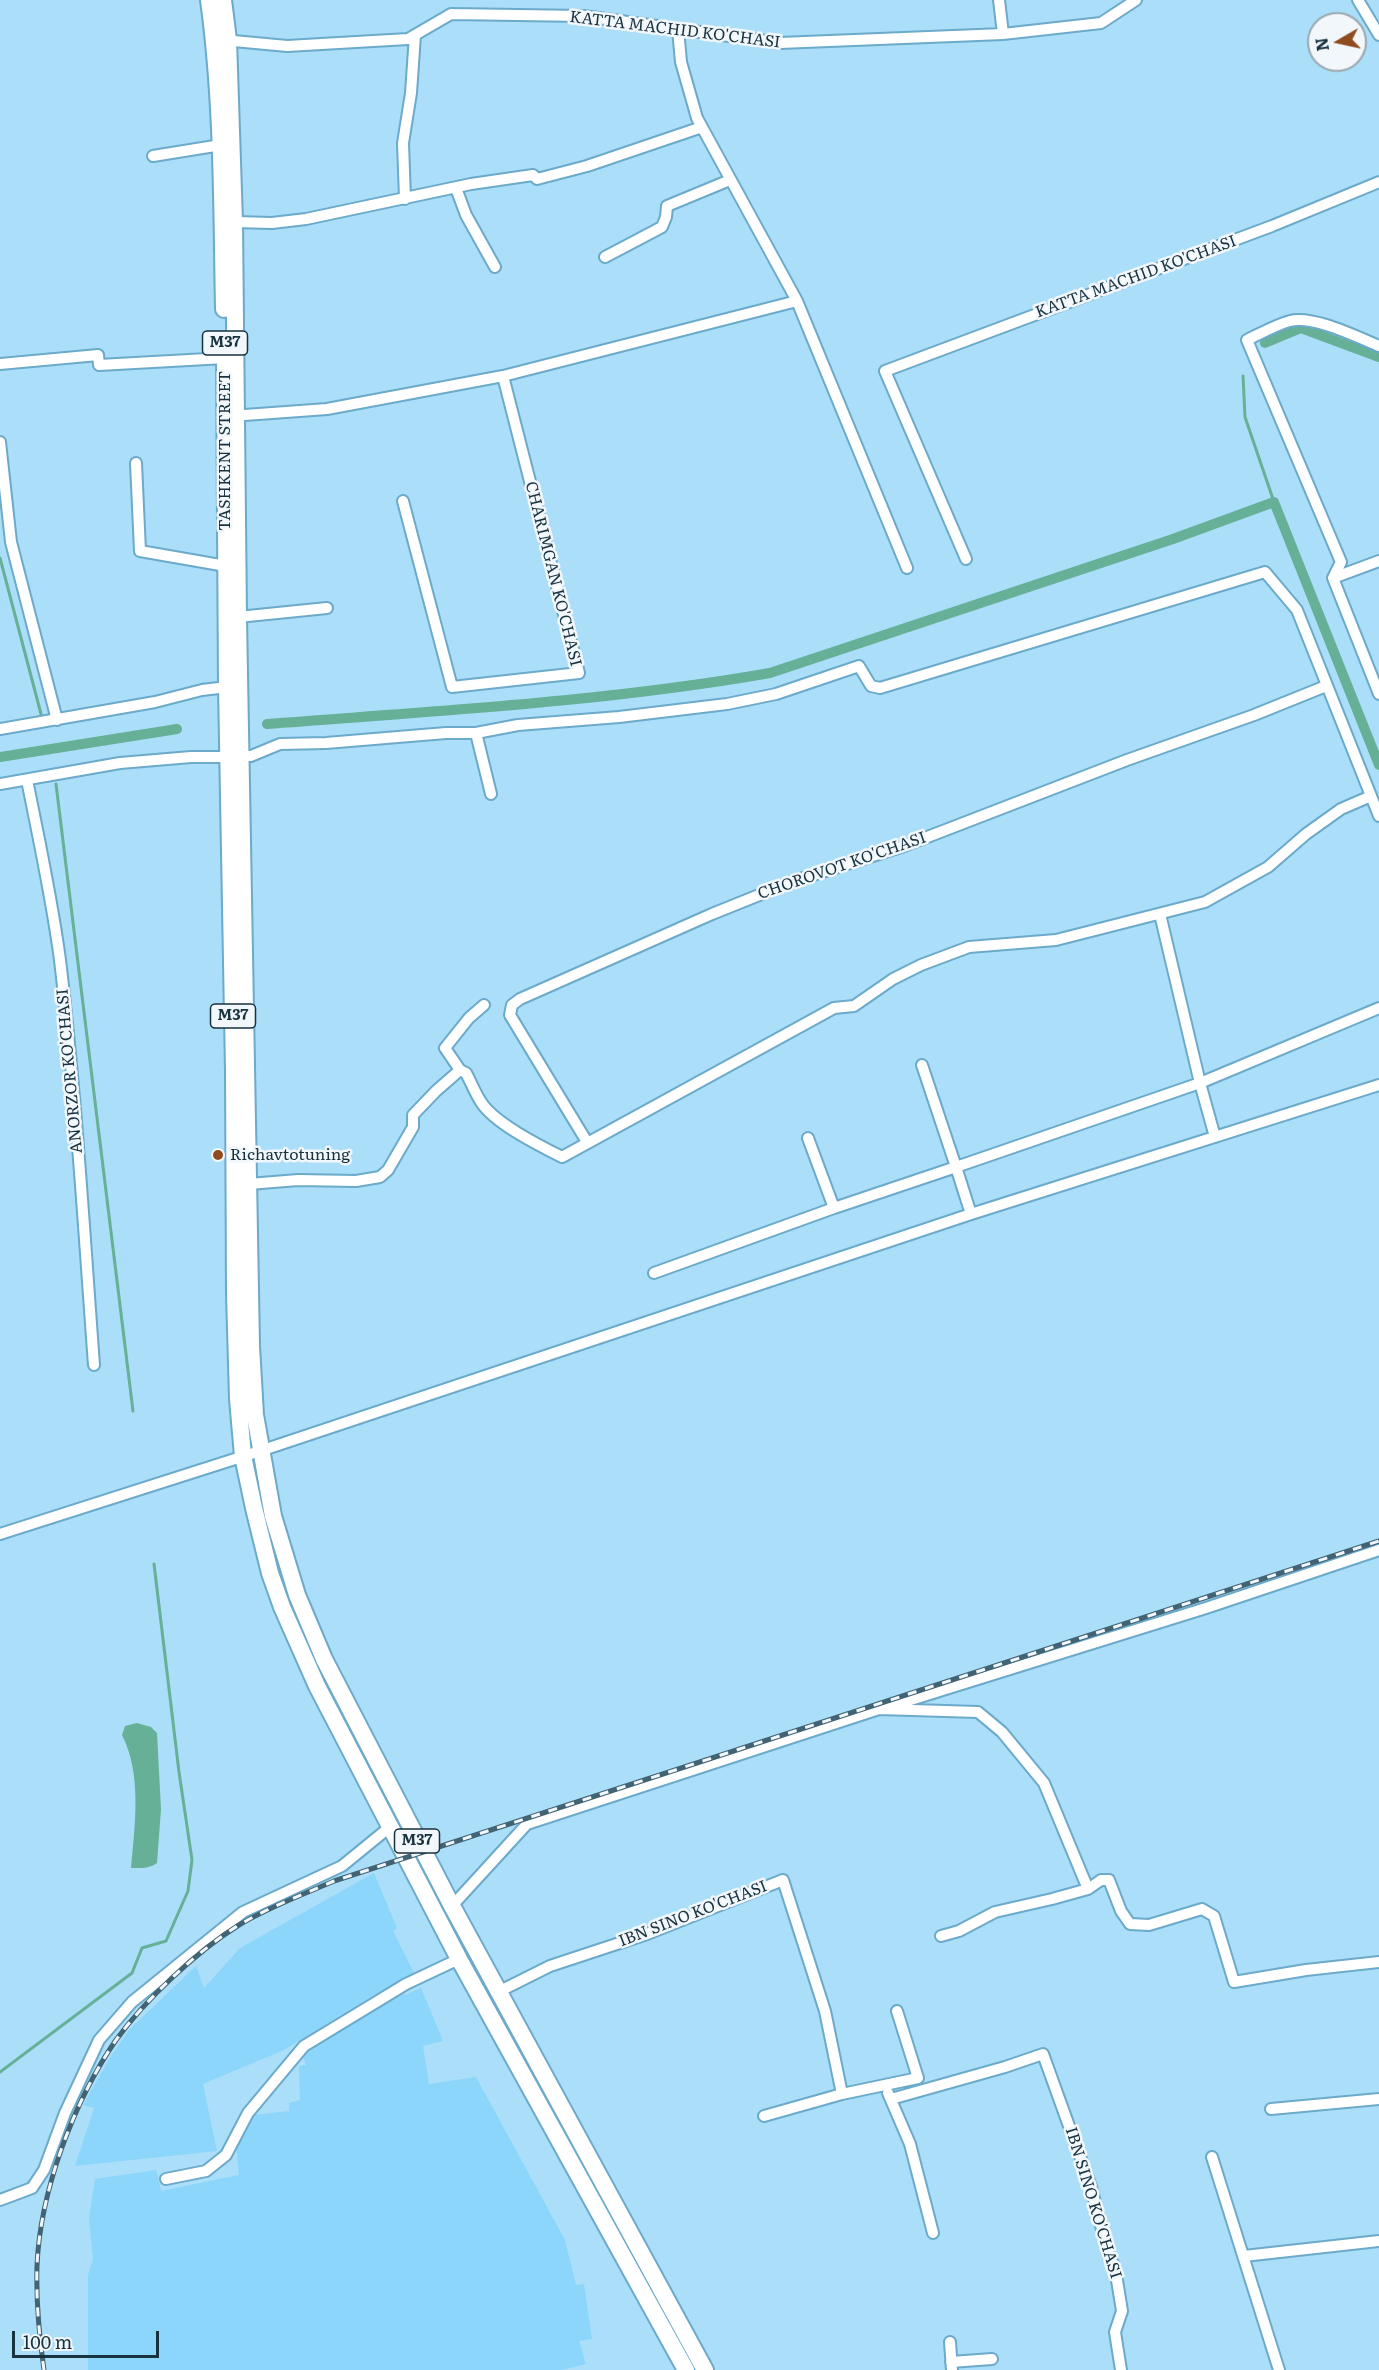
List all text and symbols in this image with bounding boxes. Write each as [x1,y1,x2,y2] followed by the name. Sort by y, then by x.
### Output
[568,8,782,52] street label: KATTA MACHID KO'CHASI
[1307,12,1367,72] north arrow
[1308,36,1334,53] text: N
[1033,232,1239,322] street label: KATTA MACHID KO'CHASI
[202,331,248,355] road number: M37
[215,371,235,531] street label: TASHKENT STREET
[521,480,585,668] street label: CHARIMGAN KO'CHASI
[755,828,929,904] street label: CHOROVOT KO'CHASI
[53,988,87,1154] street label: ANORZOR KO'CHASI
[210,1004,256,1028] road number: M37
[230,1145,350,1165] place label: Richavtotuning
[211,1148,225,1162] marker: Richavtotuning
[394,1829,440,1853] road number: M37
[616,1877,770,1951] street label: IBN SINO KO'CHASI
[1061,2125,1125,2281] street label: IBN SINO KO'CHASI
[15,2319,162,2357] scale bar
[23,2328,72,2355] text: 100 m

